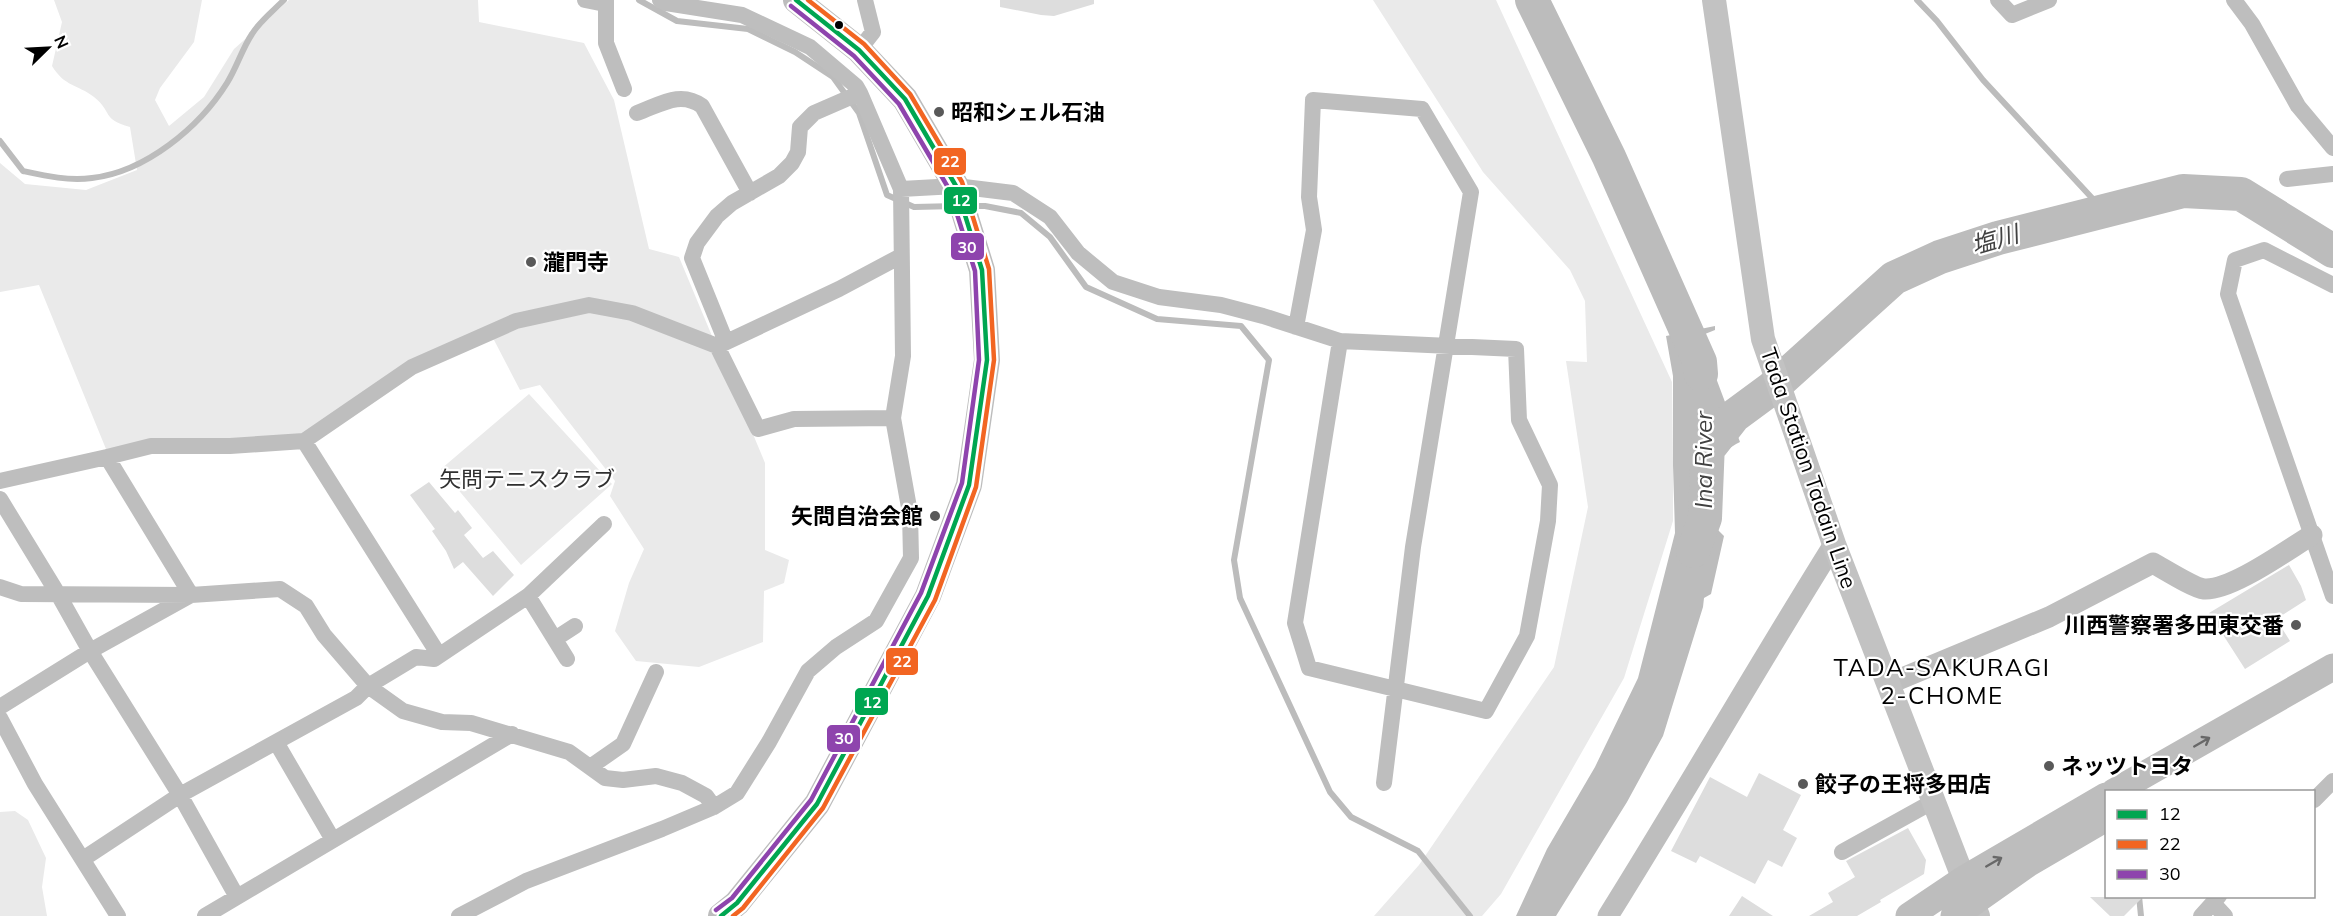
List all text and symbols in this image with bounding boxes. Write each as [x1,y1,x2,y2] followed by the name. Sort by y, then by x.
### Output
[18,18,78,78] north arrow
[833,19,845,31] unlabelled marker
[50,32,73,51] text: N
[951,98,1105,126] place label: 昭和シェル石油
[932,105,946,119] marker: 昭和シェル石油
[933,147,967,176] line badge: 22
[940,151,960,171] text: 22
[943,186,978,215] line badge: 12
[951,190,971,210] text: 12
[1968,217,2025,260] water label: 塩川
[950,232,985,261] line badge: 30
[957,237,977,257] text: 30
[543,248,609,276] place label: 瀧門寺
[524,255,538,269] marker: 瀧門寺
[1755,344,1863,592] street label: Tada Station Tadain Line
[1688,410,1718,509] water label: Ina River
[439,465,615,493] park label: 矢問テニスクラブ
[791,502,923,530] place label: 矢問自治会館
[928,509,942,523] marker: 矢問自治会館
[2064,611,2284,639] place label: 川西警察署多田東交番
[2289,618,2303,632] marker: 川西警察署多田東交番
[885,647,919,676] line badge: 22
[892,651,912,671] text: 22
[1834,652,2050,710] district label: TADA-SAKURAGI 2-CHOME
[854,687,889,716] line badge: 12
[862,692,882,712] text: 12
[826,724,861,753] line badge: 30
[834,728,854,748] text: 30
[2193,736,2210,748] one-way arrow
[2061,752,2193,780] place label: ネッツトヨタ
[2042,759,2056,773] marker: ネッツトヨタ
[1815,770,1991,798] place label: 餃子の王将多田店
[1796,777,1810,791] marker: 餃子の王将多田店
[2105,790,2315,898] legend
[2159,802,2181,825] text: 12
[2159,832,2181,855] text: 22
[1985,855,2002,867] one-way arrow
[2159,862,2181,885] text: 30

